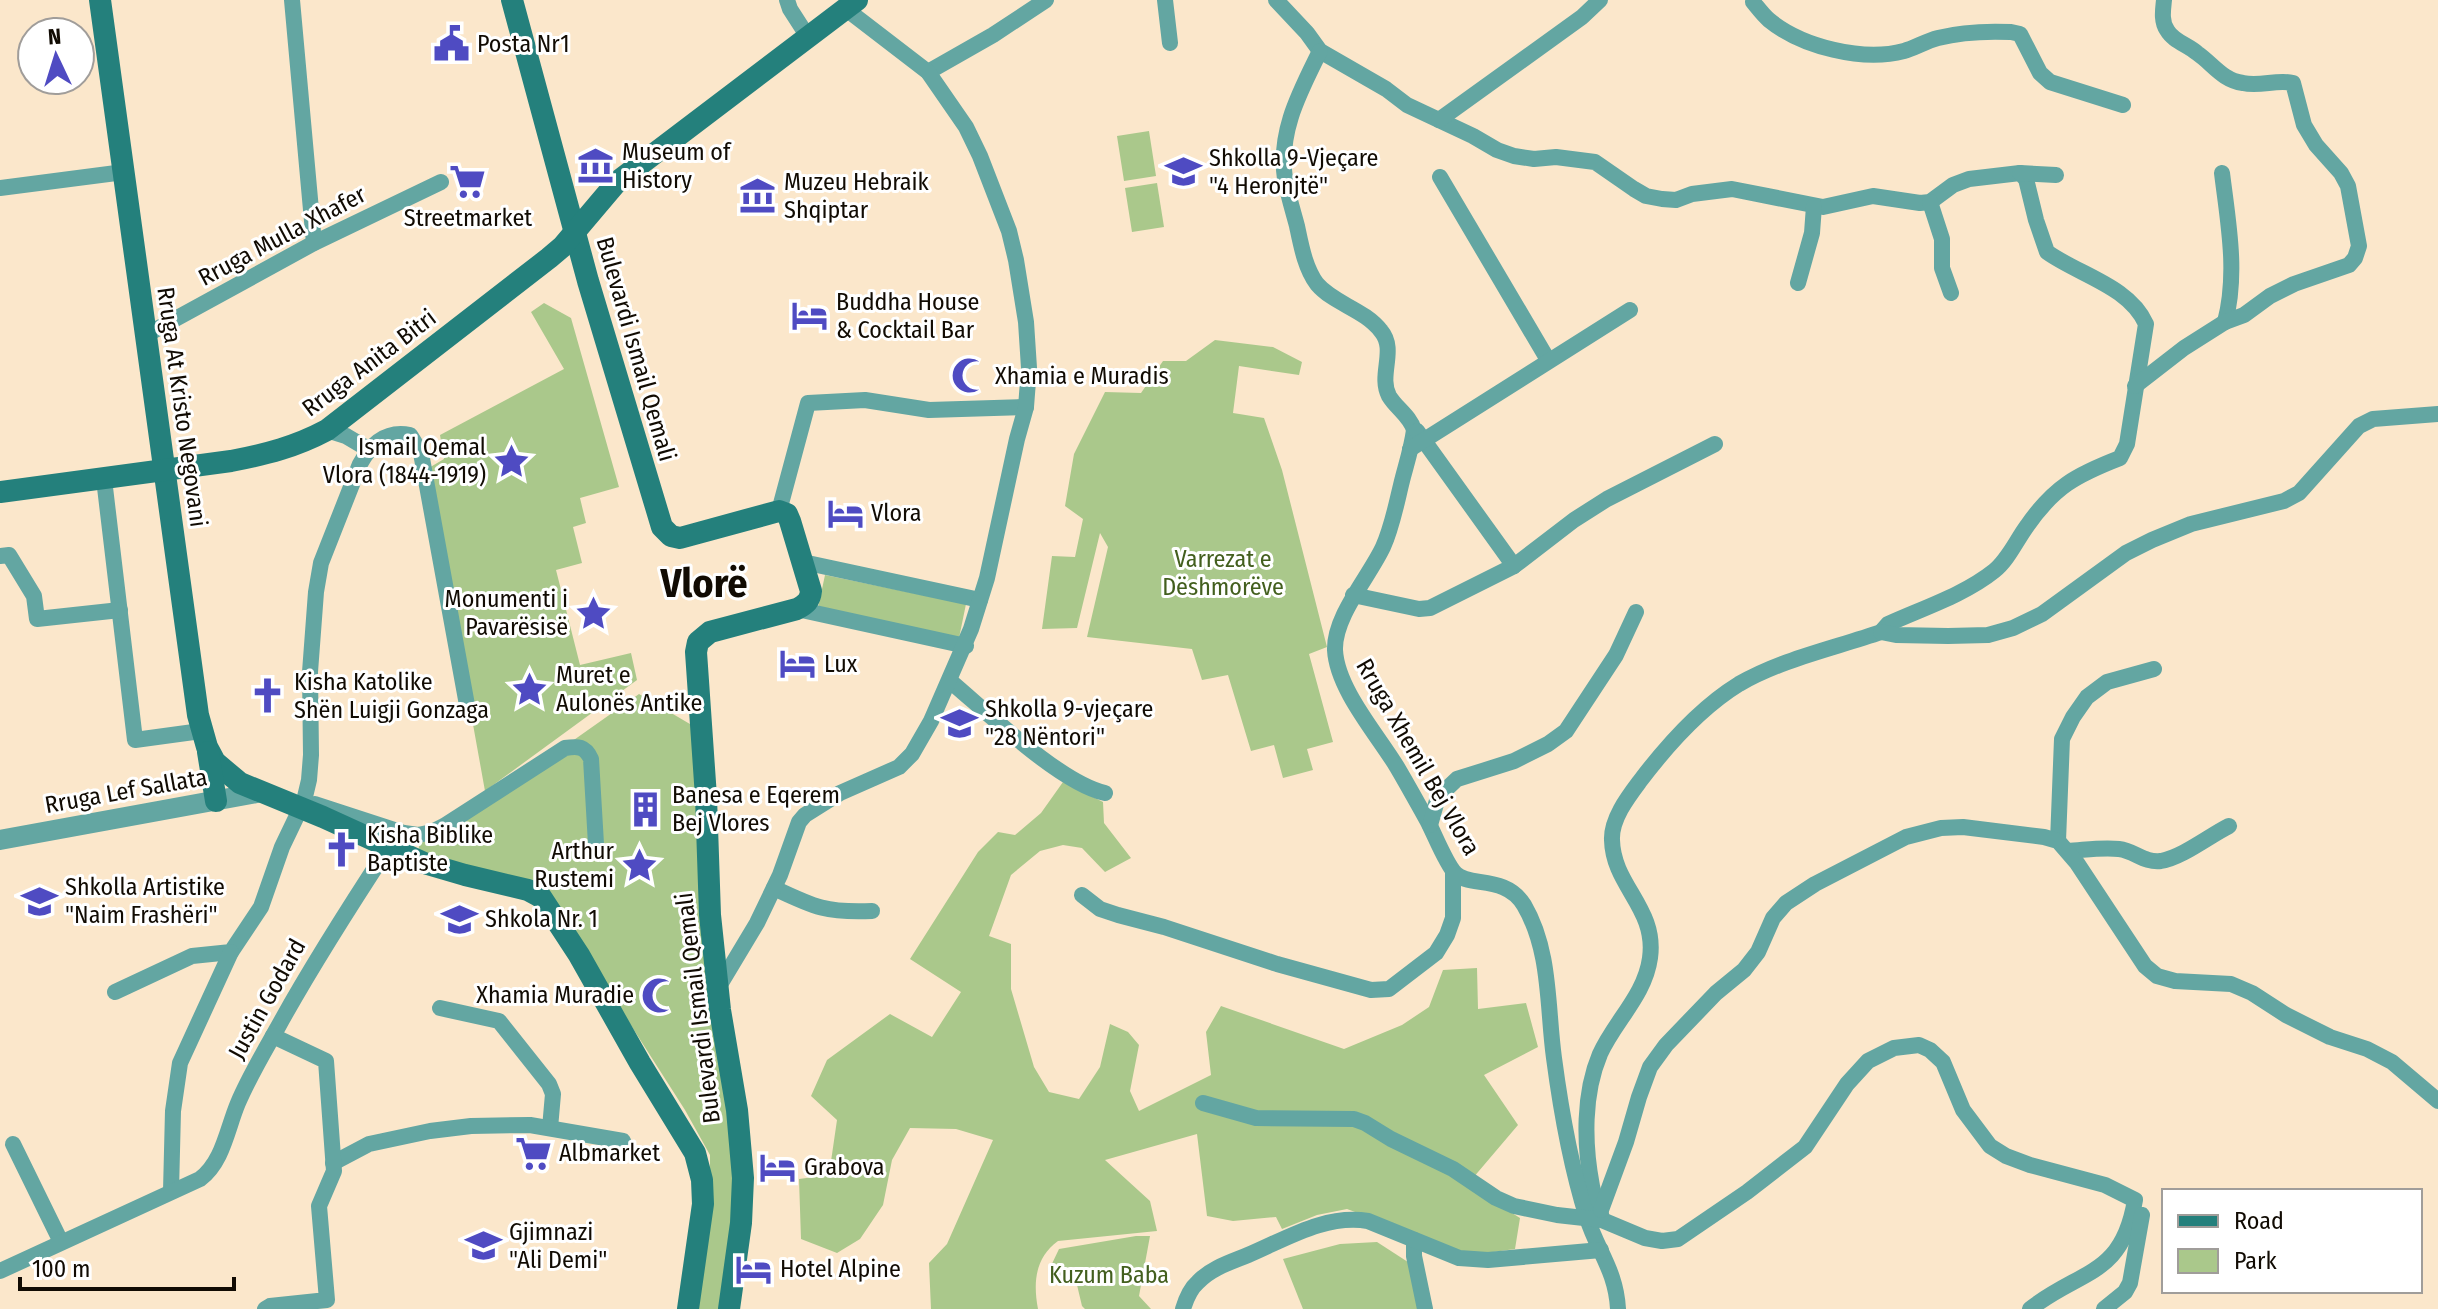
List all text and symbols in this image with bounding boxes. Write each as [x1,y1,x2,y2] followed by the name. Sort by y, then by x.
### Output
[16,16,96,96] north arrow
[47,23,62,50] text: N
[432,25,470,63] public building icon: Posta Nr1
[477,30,570,58] place label: Posta Nr1
[622,138,732,194] place label: Museum of History
[1209,144,1378,200] place label: Shkolla 9-Vjeçare "4 Heronjtë"
[577,147,615,185] museum icon: Museum of History
[1164,153,1202,191] school or university icon: Shkolla 9-Vjeçare "4 Heronjtë"
[449,162,487,200] supermarket icon: Streetmarket
[784,168,930,224] place label: Muzeu Hebraik Shqiptar
[739,177,777,215] museum icon: Muzeu Hebraik Shqiptar
[194,180,371,292] street label: Rruga Mulla Xhafer
[404,204,532,232] place label: Streetmarket
[591,234,681,464] street label: Bulevardi Ismail Qemali
[151,285,213,529] street label: Rruga At Kristo Negovani
[836,288,979,344] place label: Buddha House & Cocktail Bar
[791,297,829,335] hotel icon: Buddha House & Cocktail Bar
[297,304,441,422] street label: Rruga Anita Bitri
[950,357,988,395] mosque icon: Xhamia e Muradis
[995,362,1169,390] place label: Xhamia e Muradis
[323,433,486,489] place label: Ismail Qemal Vlora (1844-1919)
[493,442,531,480] place icon: Ismail Qemal Vlora (1844-1919)
[826,494,864,532] hotel icon: Vlora
[871,499,921,527] place label: Vlora
[1162,545,1284,601] park label: Varrezat e Dëshmorëve
[660,560,747,608] district label: Vlorë
[445,585,568,641] place label: Monumenti i Pavarësisë
[575,594,613,632] place icon: Monumenti i Pavarësisë
[779,645,817,683] hotel icon: Lux
[824,650,858,678] place label: Lux
[1350,654,1486,860] street label: Rruga Xhemil Bej Vlora
[556,661,702,717] place label: Muret e Aulonës Antike
[294,668,489,724] place label: Kisha Katolike Shën Luigji Gonzaga
[511,670,549,708] place icon: Muret e Aulonës Antike
[249,677,287,715] church icon: Kisha Katolike Shën Luigji Gonzaga
[985,695,1153,751] place label: Shkolla 9-vjeçare "28 Nëntori"
[940,704,978,742] school or university icon: Shkolla 9-vjeçare "28 Nëntori"
[43,763,209,819] street label: Rruga Lef Sallata
[672,781,840,837] place label: Banesa e Eqerem Bej Vlores
[627,790,665,828] building icon: Banesa e Eqerem Bej Vlores
[367,821,493,877] place label: Kisha Biblike Baptiste
[322,830,360,868] church icon: Kisha Biblike Baptiste
[534,837,615,893] place label: Arthur Rustemi
[621,846,659,884] place icon: Arthur Rustemi
[65,873,225,929] place label: Shkolla Artistike "Naim Frashëri"
[20,882,58,920] school or university icon: Shkolla Artistike "Naim Frashëri"
[670,891,726,1125] street label: Bulevardi Ismail Qemali
[440,900,478,938] school or university icon: Shkola Nr. 1
[485,905,598,933] place label: Shkola Nr. 1
[222,934,312,1064] street label: Justin Godard
[641,976,679,1014] mosque icon: Xhamia Muradie
[476,981,634,1009] place label: Xhamia Muradie
[514,1134,552,1172] supermarket icon: Albmarket
[559,1139,660,1167] place label: Albmarket
[759,1148,797,1186] hotel icon: Grabova
[804,1153,885,1181] place label: Grabova
[2162,1189,2422,1293] legend
[2234,1207,2284,1235] text: Road
[509,1218,607,1274] place label: Gjimnazi "Ali Demi"
[464,1227,502,1265] school or university icon: Gjimnazi "Ali Demi"
[20,1241,234,1291] scale bar
[2234,1247,2277,1275] text: Park
[735,1250,773,1288] hotel icon: Hotel Alpine
[32,1255,90,1283] text: 100 m
[780,1255,901,1283] place label: Hotel Alpine
[1049,1261,1169,1289] park label: Kuzum Baba

